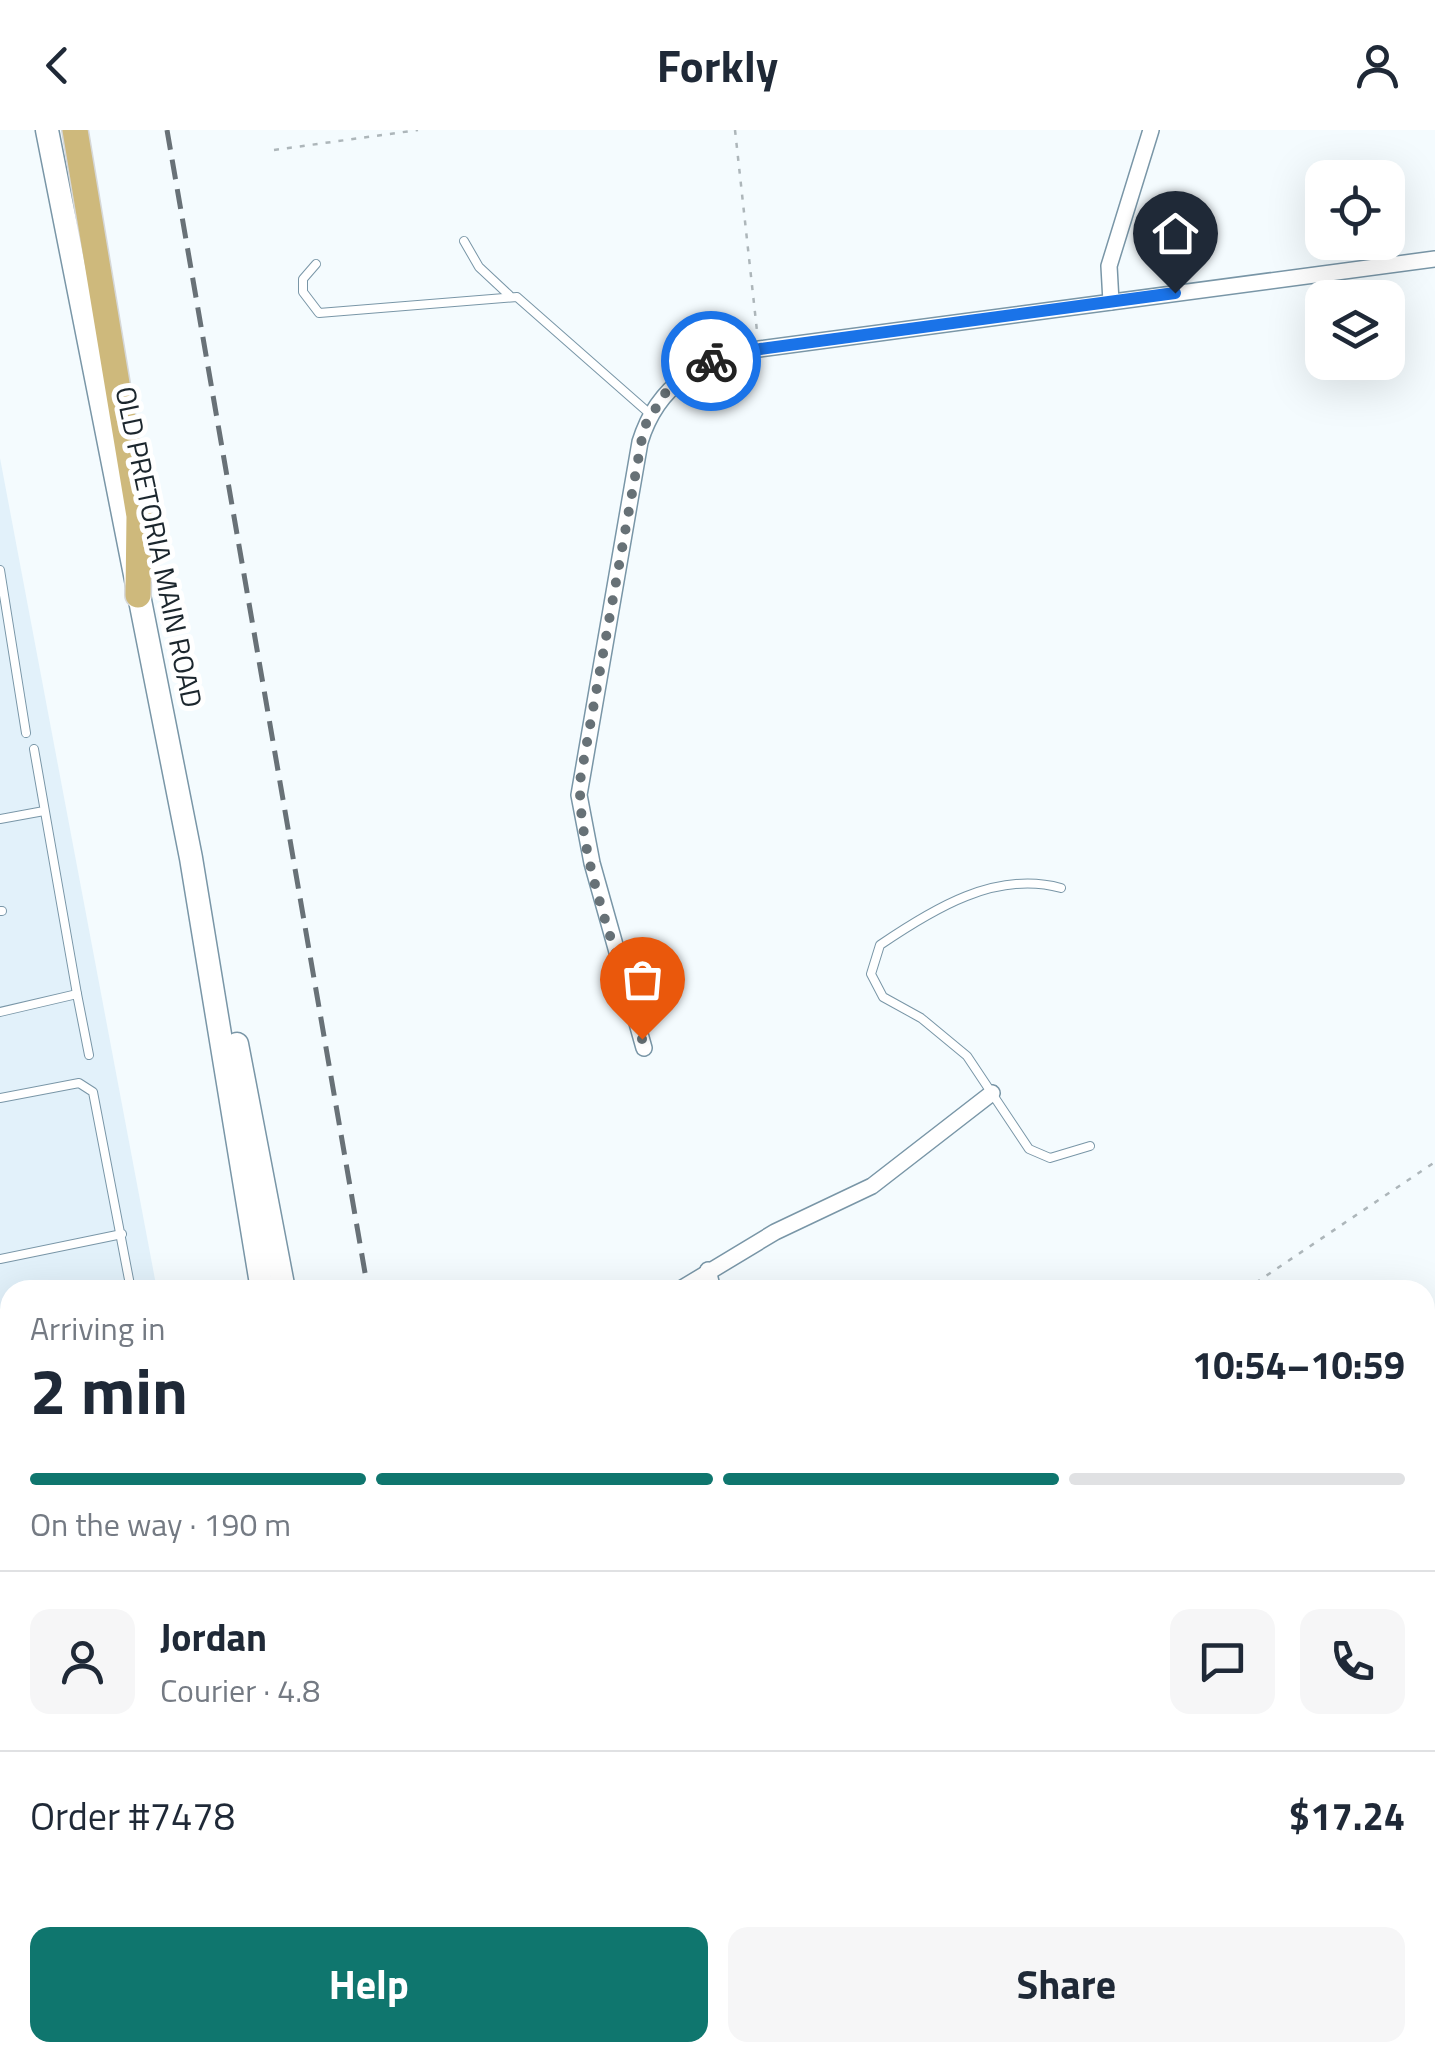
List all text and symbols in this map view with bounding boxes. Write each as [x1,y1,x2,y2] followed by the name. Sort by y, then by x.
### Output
[657,31,778,99] text: Forkly
[30,38,85,93] icon: back
[1350,38,1405,93] icon: person
[1305,160,1405,380] map controls
[1305,160,1405,260] button: locate
[1133,191,1218,294] pin
[1148,206,1203,261] icon: home
[1305,280,1405,380] button: layers
[661,311,761,411] courier
[684,334,739,389] icon: bike
[104,382,215,711] street label: OLD PRETORIA MAIN ROAD
[600,937,685,1040] pin
[615,952,670,1007] icon: bag
[30,1304,166,1352] text: Arriving in
[1192,1336,1405,1394] text: 10:54–10:59
[30,1340,188,1439] text: 2 min
[30,1500,291,1548] text: On the way · 190 m
[160,1608,267,1666] text: Jordan
[30,1609,135,1714] button: person
[1170,1609,1275,1714] button: chat
[1300,1609,1405,1714] button: phone
[160,1666,320,1714] text: Courier · 4.8
[30,1787,235,1845] text: Order #7478
[1289,1787,1405,1845] text: $17.24
[30,1927,708,2042] button: Help
[728,1927,1405,2042] button: Share

